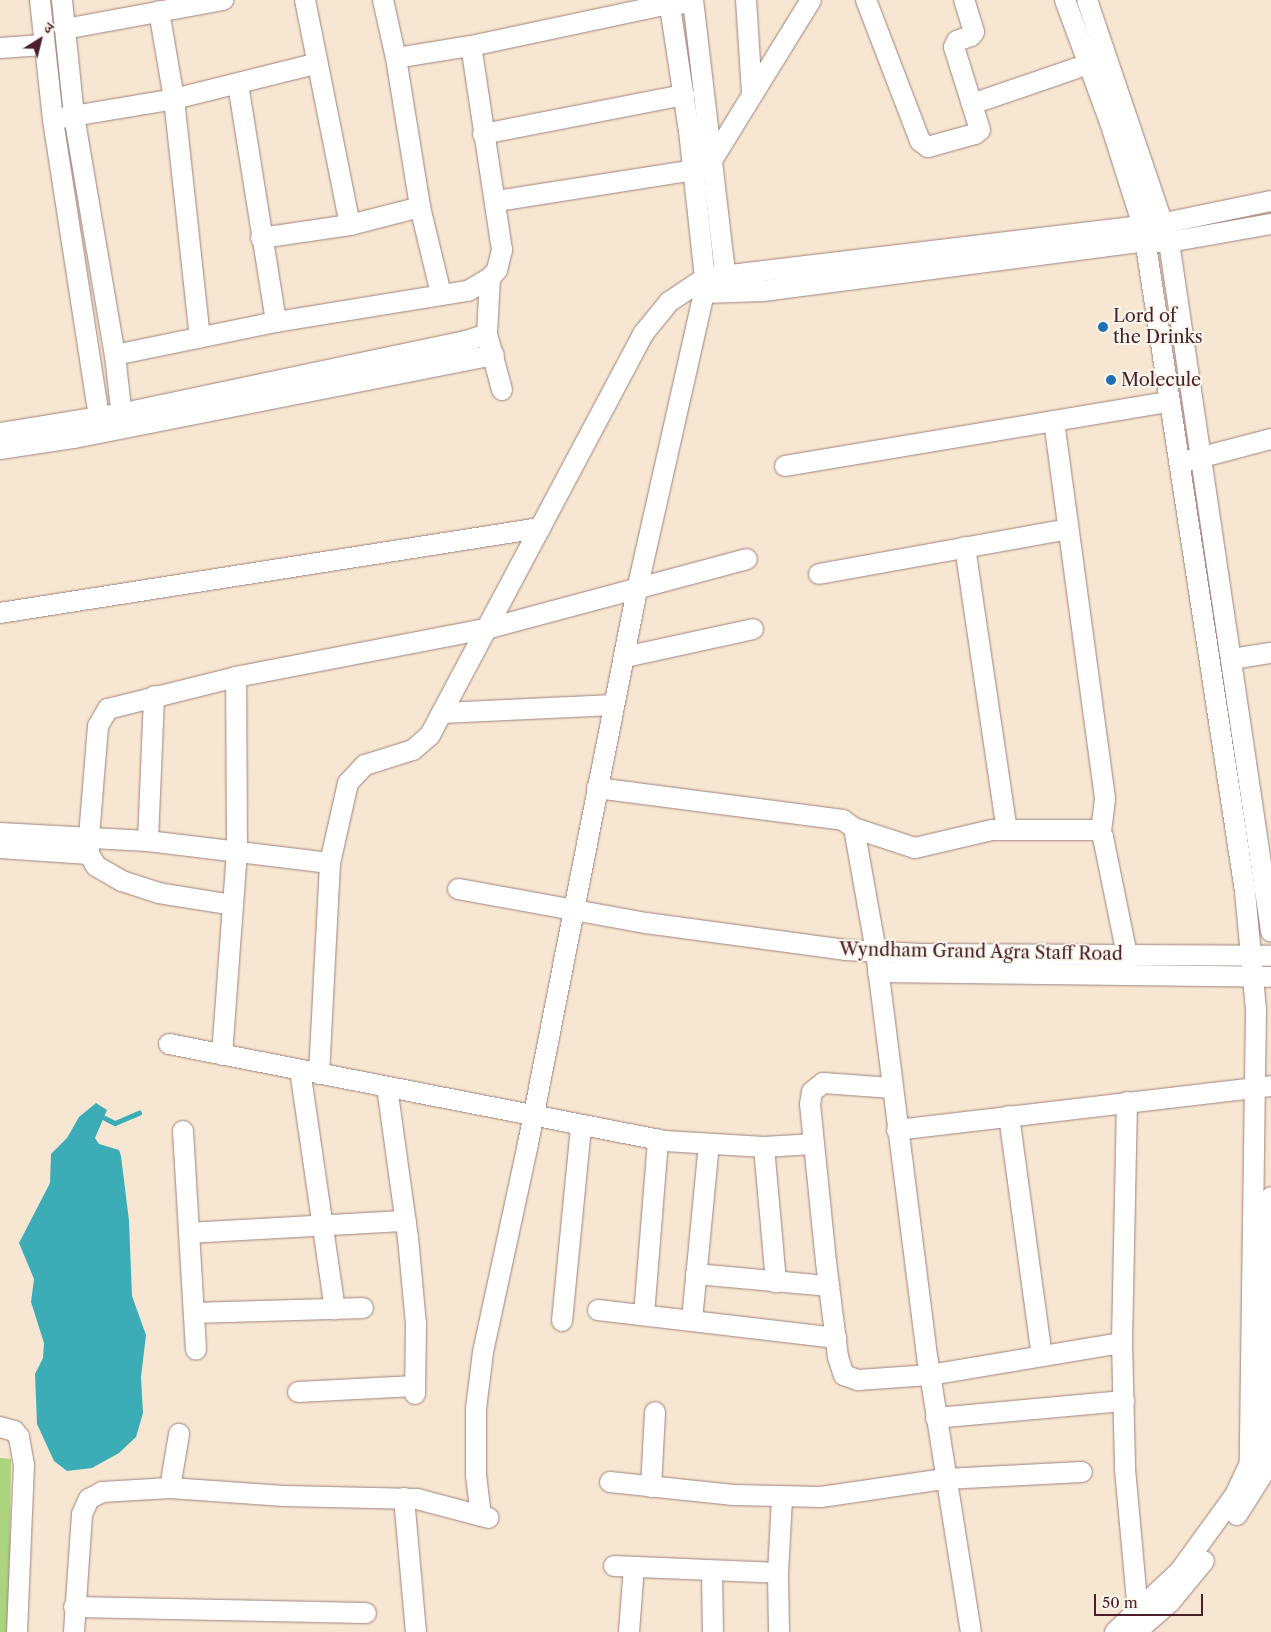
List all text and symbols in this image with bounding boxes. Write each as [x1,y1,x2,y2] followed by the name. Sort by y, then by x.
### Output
[15,15,65,65] north arrow
[41,18,57,37] text: उ
[1113,306,1203,348] place label: Lord of the Drinks
[1097,321,1109,333] marker: Lord of the Drinks
[1121,369,1201,391] place label: Molecule
[1105,374,1117,386] marker: Molecule
[838,939,1124,965] street label: Wyndham Grand Agra Staff Road
[1096,1584,1205,1616] scale bar
[1102,1593,1138,1612] text: 50 m

